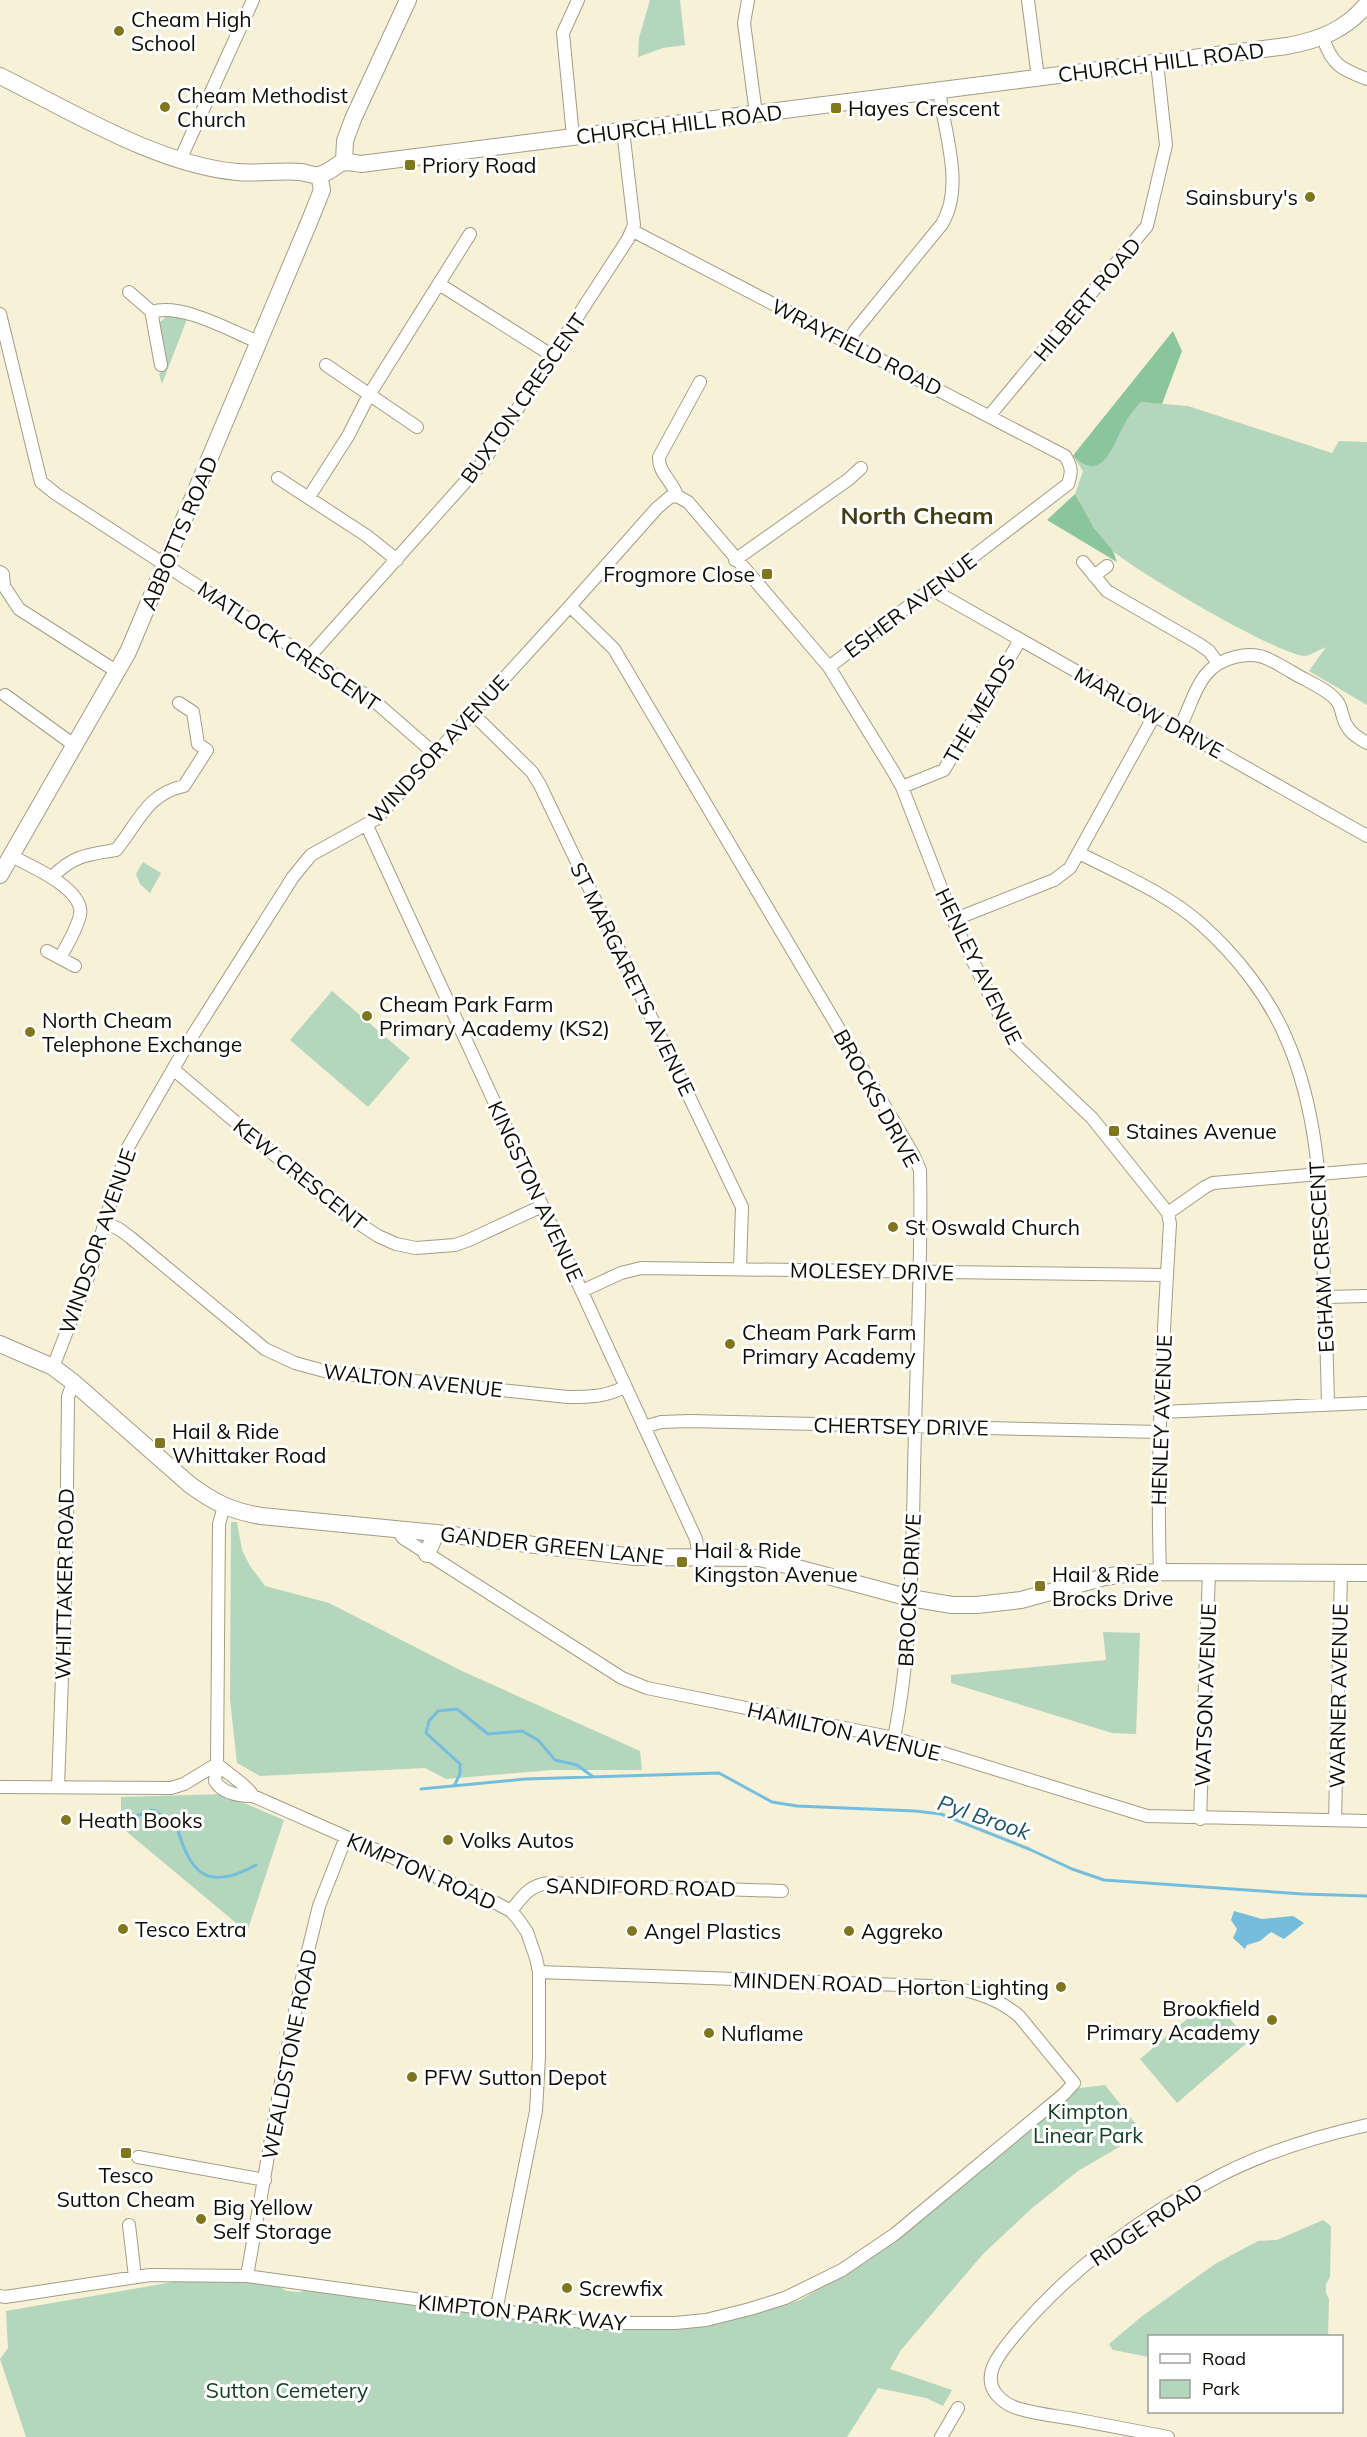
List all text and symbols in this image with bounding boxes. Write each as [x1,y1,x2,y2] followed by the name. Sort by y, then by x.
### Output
[131,6,252,56] place label: Cheam High School
[112,24,126,38] marker: Cheam High School
[1056,36,1266,88] street label: CHURCH HILL ROAD
[177,82,348,132] place label: Cheam Methodist Church
[848,95,1000,121] place label: Hayes Crescent
[574,98,784,150] street label: CHURCH HILL ROAD
[158,100,172,114] marker: Cheam Methodist Church
[829,101,843,115] marker: Hayes Crescent
[422,152,536,178] place label: Priory Road
[403,158,417,172] marker: Priory Road
[1185,184,1298,210] place label: Sainsbury's
[1303,190,1317,204] marker: Sainsbury's
[1028,232,1146,366] street label: HILBERT ROAD
[767,293,947,401] street label: WRAYFIELD ROAD
[455,308,592,488] street label: BUXTON CRESCENT
[135,452,223,614] street label: ABBOTTS ROAD
[840,500,994,530] district label: North Cheam
[839,547,981,663] street label: ESHER AVENUE
[603,561,755,587] place label: Frogmore Close
[760,567,774,581] marker: Frogmore Close
[193,575,385,717] street label: MATLOCK CRESCENT
[938,650,1020,768] street label: THE MEADS
[1070,660,1228,764] street label: MARLOW DRIVE
[362,669,514,829] street label: WINDSOR AVENUE
[565,858,701,1100] street label: ST MARGARET'S AVENUE
[930,884,1028,1048] street label: HENLEY AVENUE
[379,991,610,1041] place label: Cheam Park Farm Primary Academy (KS2)
[42,1007,242,1057] place label: North Cheam Telephone Exchange
[360,1009,374,1023] marker: Cheam Park Farm Primary Academy (KS2)
[23,1025,37,1039] marker: North Cheam Telephone Exchange
[828,1025,926,1171] street label: BROCKS DRIVE
[483,1097,589,1285] street label: KINGSTON AVENUE
[228,1112,372,1236] street label: KEW CRESCENT
[1126,1118,1277,1144] place label: Staines Avenue
[1107,1124,1121,1138] marker: Staines Avenue
[53,1145,141,1337] street label: WINDSOR AVENUE
[1303,1160,1339,1353] street label: EGHAM CRESCENT
[905,1214,1080,1240] place label: St Oswald Church
[886,1220,900,1234] marker: St Oswald Church
[790,1257,954,1285] street label: MOLESEY DRIVE
[742,1319,916,1369] place label: Cheam Park Farm Primary Academy
[1145,1334,1177,1506] street label: HENLEY AVENUE
[723,1337,737,1351] marker: Cheam Park Farm Primary Academy
[322,1358,504,1402] street label: WALTON AVENUE
[813,1411,989,1441] street label: CHERTSEY DRIVE
[172,1418,326,1468] place label: Hail & Ride Whittaker Road
[153,1436,167,1450] marker: Hail & Ride Whittaker Road
[49,1488,79,1680] street label: WHITTAKER ROAD
[892,1513,926,1667] street label: BROCKS DRIVE
[439,1520,665,1570] street label: GANDER GREEN LANE
[694,1537,858,1587] place label: Hail & Ride Kingston Avenue
[675,1555,689,1569] marker: Hail & Ride Kingston Avenue
[1052,1561,1173,1611] place label: Hail & Ride Brocks Drive
[1033,1579,1047,1593] marker: Hail & Ride Brocks Drive
[1189,1603,1221,1787] street label: WATSON AVENUE
[1323,1603,1353,1789] street label: WARNER AVENUE
[745,1696,943,1766] street label: HAMILTON AVENUE
[934,1788,1035,1846] water label: Pyl Brook
[78,1807,203,1833] place label: Heath Books
[59,1813,73,1827] marker: Heath Books
[343,1826,501,1916] street label: KIMPTON ROAD
[460,1827,574,1853] place label: Volks Autos
[441,1833,455,1847] marker: Volks Autos
[546,1872,736,1902] street label: SANDIFORD ROAD
[135,1916,247,1942] place label: Tesco Extra
[644,1918,781,1944] place label: Angel Plastics
[861,1918,943,1944] place label: Aggreko
[116,1922,130,1936] marker: Tesco Extra
[625,1924,639,1938] marker: Angel Plastics
[842,1924,856,1938] marker: Aggreko
[256,1947,322,2161] street label: WEALDSTONE ROAD
[733,1966,883,1998] street label: MINDEN ROAD
[897,1974,1049,2000] place label: Horton Lighting
[1054,1980,1068,1994] marker: Horton Lighting
[1086,1995,1260,2045] place label: Brookfield Primary Academy
[1265,2013,1279,2027] marker: Brookfield Primary Academy
[721,2020,803,2046] place label: Nuflame
[702,2026,716,2040] marker: Nuflame
[424,2064,607,2090] place label: PFW Sutton Depot
[405,2070,419,2084] marker: PFW Sutton Depot
[1033,2098,1143,2148] park label: Kimpton Linear Park
[119,2146,133,2160] marker: Tesco Sutton Cheam
[57,2162,195,2212] place label: Tesco Sutton Cheam
[1085,2177,1207,2271] street label: RIDGE ROAD
[213,2194,332,2244] place label: Big Yellow Self Storage
[194,2212,208,2226] marker: Big Yellow Self Storage
[579,2275,663,2301] place label: Screwfix
[560,2281,574,2295] marker: Screwfix
[417,2288,628,2336] street label: KIMPTON PARK WAY
[1148,2335,1343,2413] legend
[1202,2347,1246,2370] text: Road
[206,2377,368,2403] park label: Sutton Cemetery
[1202,2377,1241,2400] text: Park

